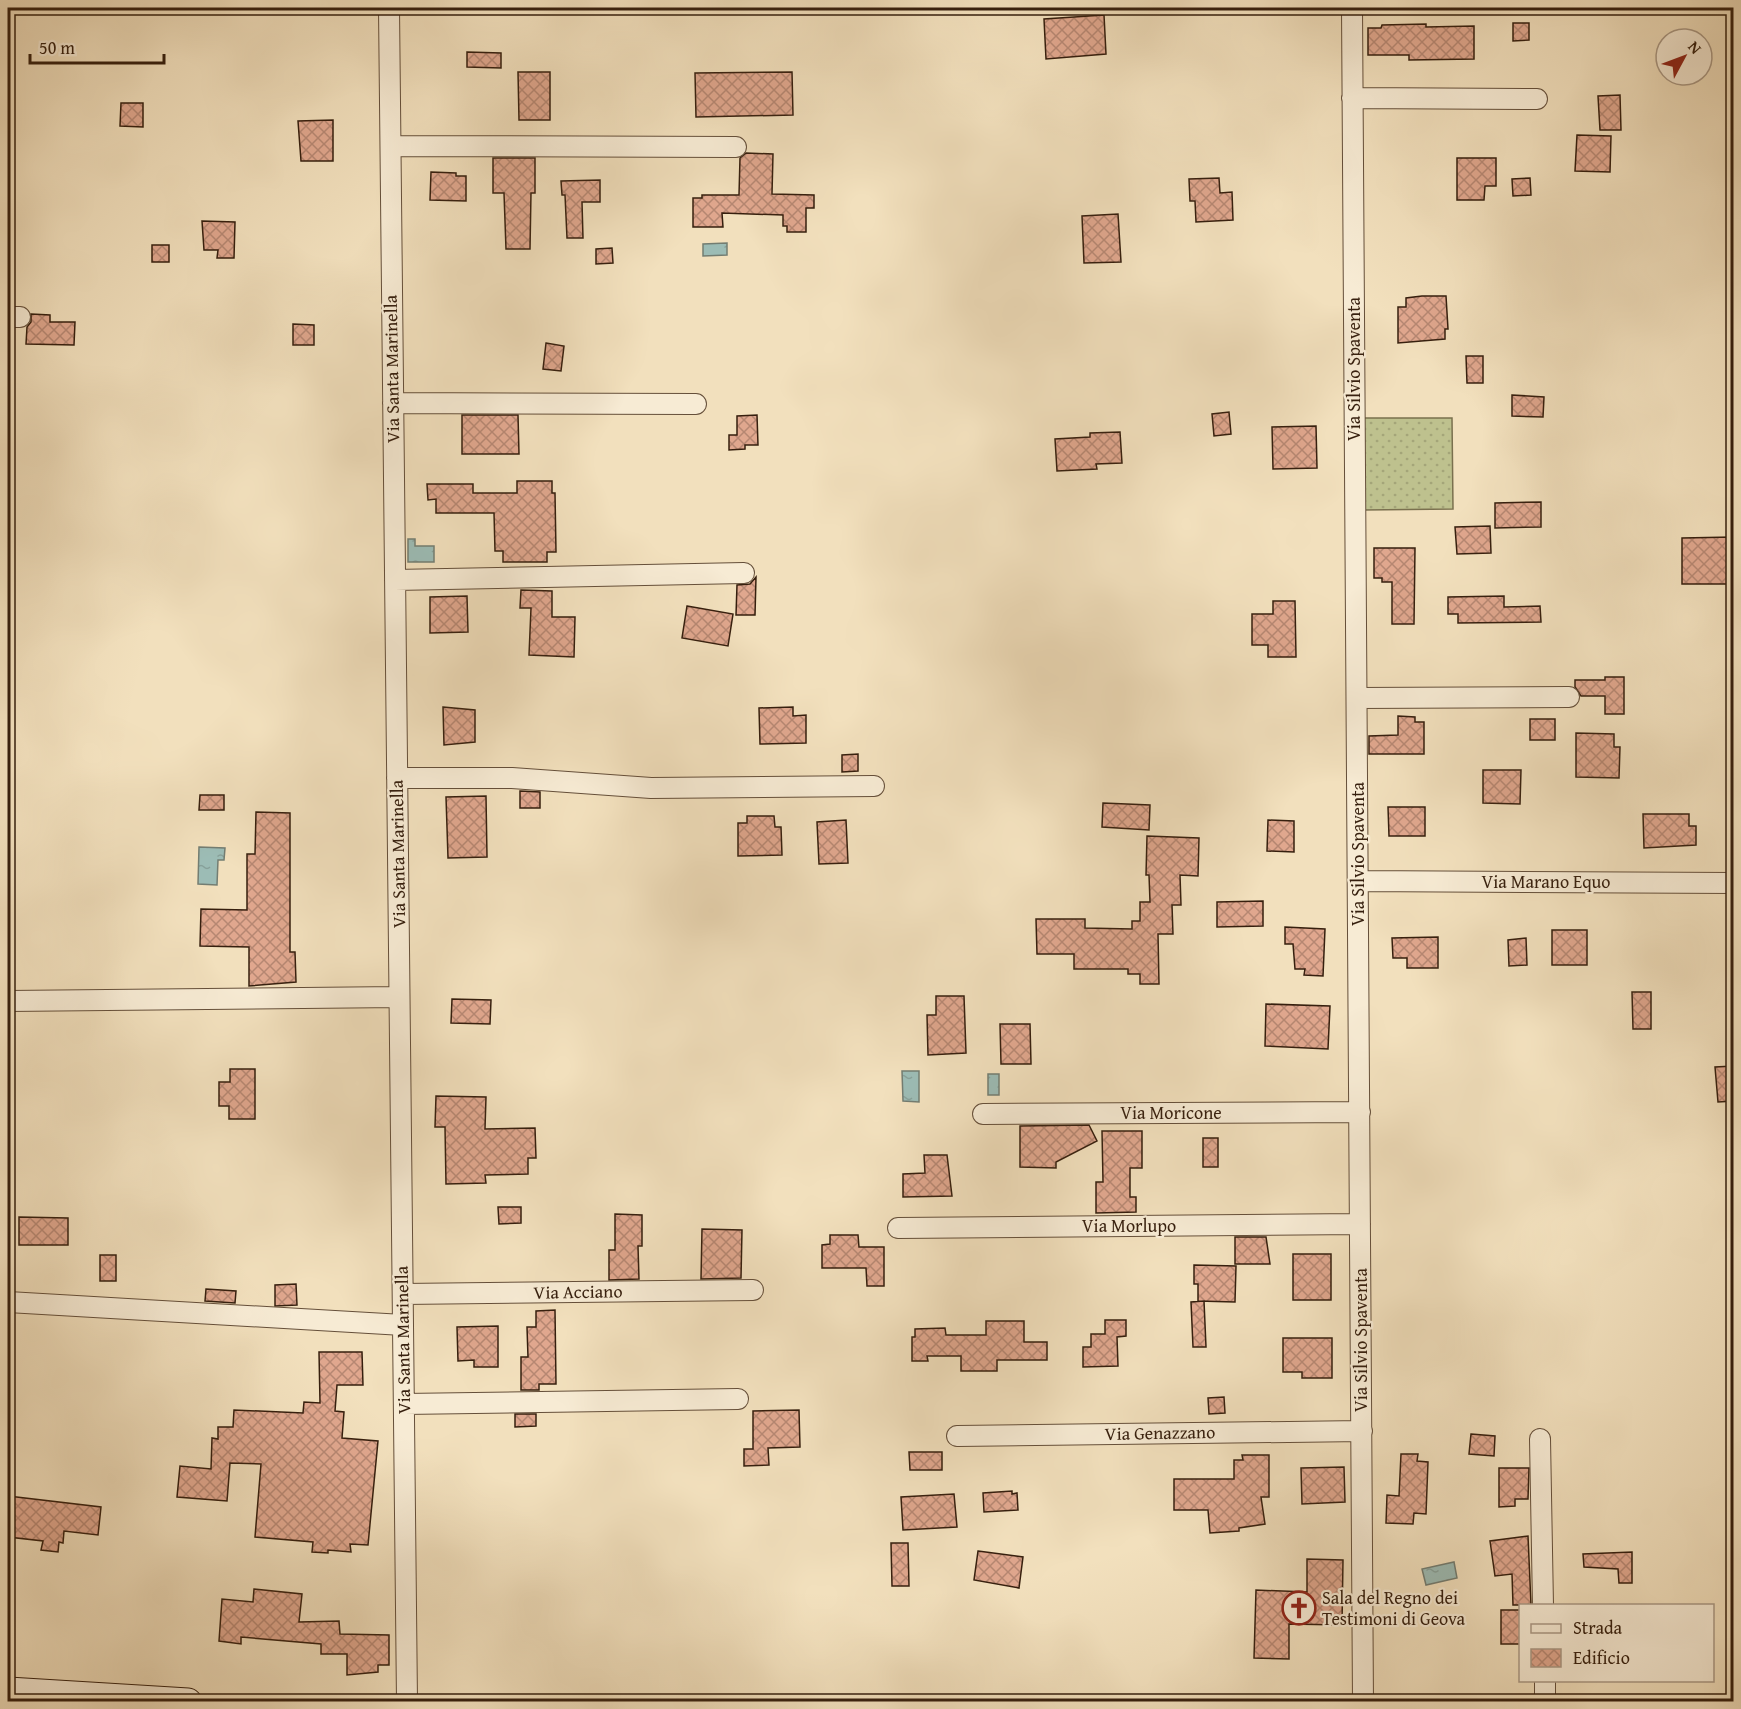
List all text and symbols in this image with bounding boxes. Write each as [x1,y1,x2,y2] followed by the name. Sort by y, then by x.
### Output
[30,27,164,65] scale bar
[1654,27,1714,87] north arrow
[39,34,75,61] text: 50 m
[1683,35,1708,59] text: N
[377,294,406,443] street label: Via Santa Marinella
[1340,296,1367,441] street label: Via Silvio Spaventa
[383,779,412,928] street label: Via Santa Marinella
[1344,781,1371,926] street label: Via Silvio Spaventa
[1481,868,1611,895] street label: Via Marano Equo
[1120,1099,1222,1126] street label: Via Moricone
[1082,1212,1176,1239] street label: Via Morlupo
[388,1265,417,1414] street label: Via Santa Marinella
[1347,1267,1374,1412] street label: Via Silvio Spaventa
[533,1277,623,1306] street label: Via Acciano
[1104,1418,1215,1447] street label: Via Genazzano
[1322,1584,1466,1632] place label: Sala del Regno dei Testimoni di Geova
[1281,1590,1317,1626] church icon: Sala del Regno dei Testimoni di Geova
[1519,1604,1714,1682] legend
[1573,1614,1623,1641] text: Strada
[1573,1644,1630,1671] text: Edificio

